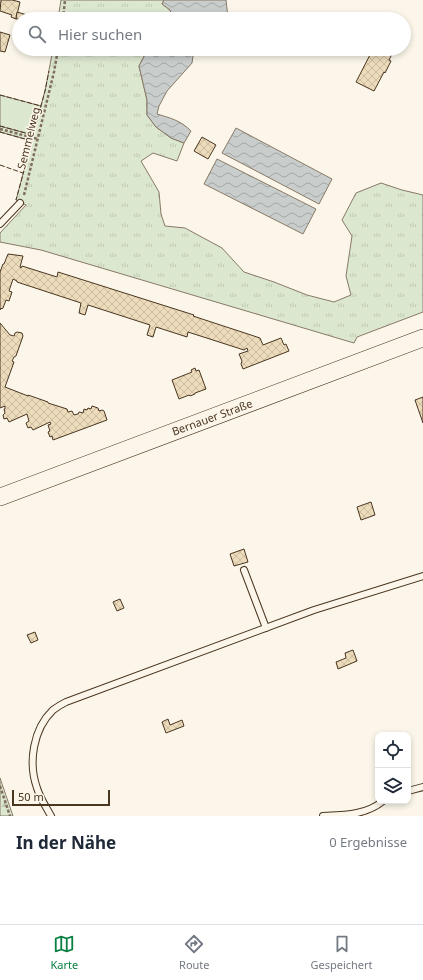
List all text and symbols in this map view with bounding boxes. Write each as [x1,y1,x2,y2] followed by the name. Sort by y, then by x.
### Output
[12,12,411,56] search box
[26,23,48,45] icon: search
[58,24,142,44] text: Hier suchen
[13,105,43,171] street label: Semmelweg
[170,395,254,439] street label: Bernauer Straße
[375,732,411,804] map controls
[375,732,411,768] button: locate
[375,768,411,804] button: layers
[12,788,110,807] scale bar
[18,789,44,804] text: 50 m
[16,831,116,854] text: In der Nähe
[329,833,407,851] text: 0 Ergebnisse
[50,933,78,972] tab: Karte
[179,933,210,972] tab: Route
[310,933,373,972] tab: Gespeichert

